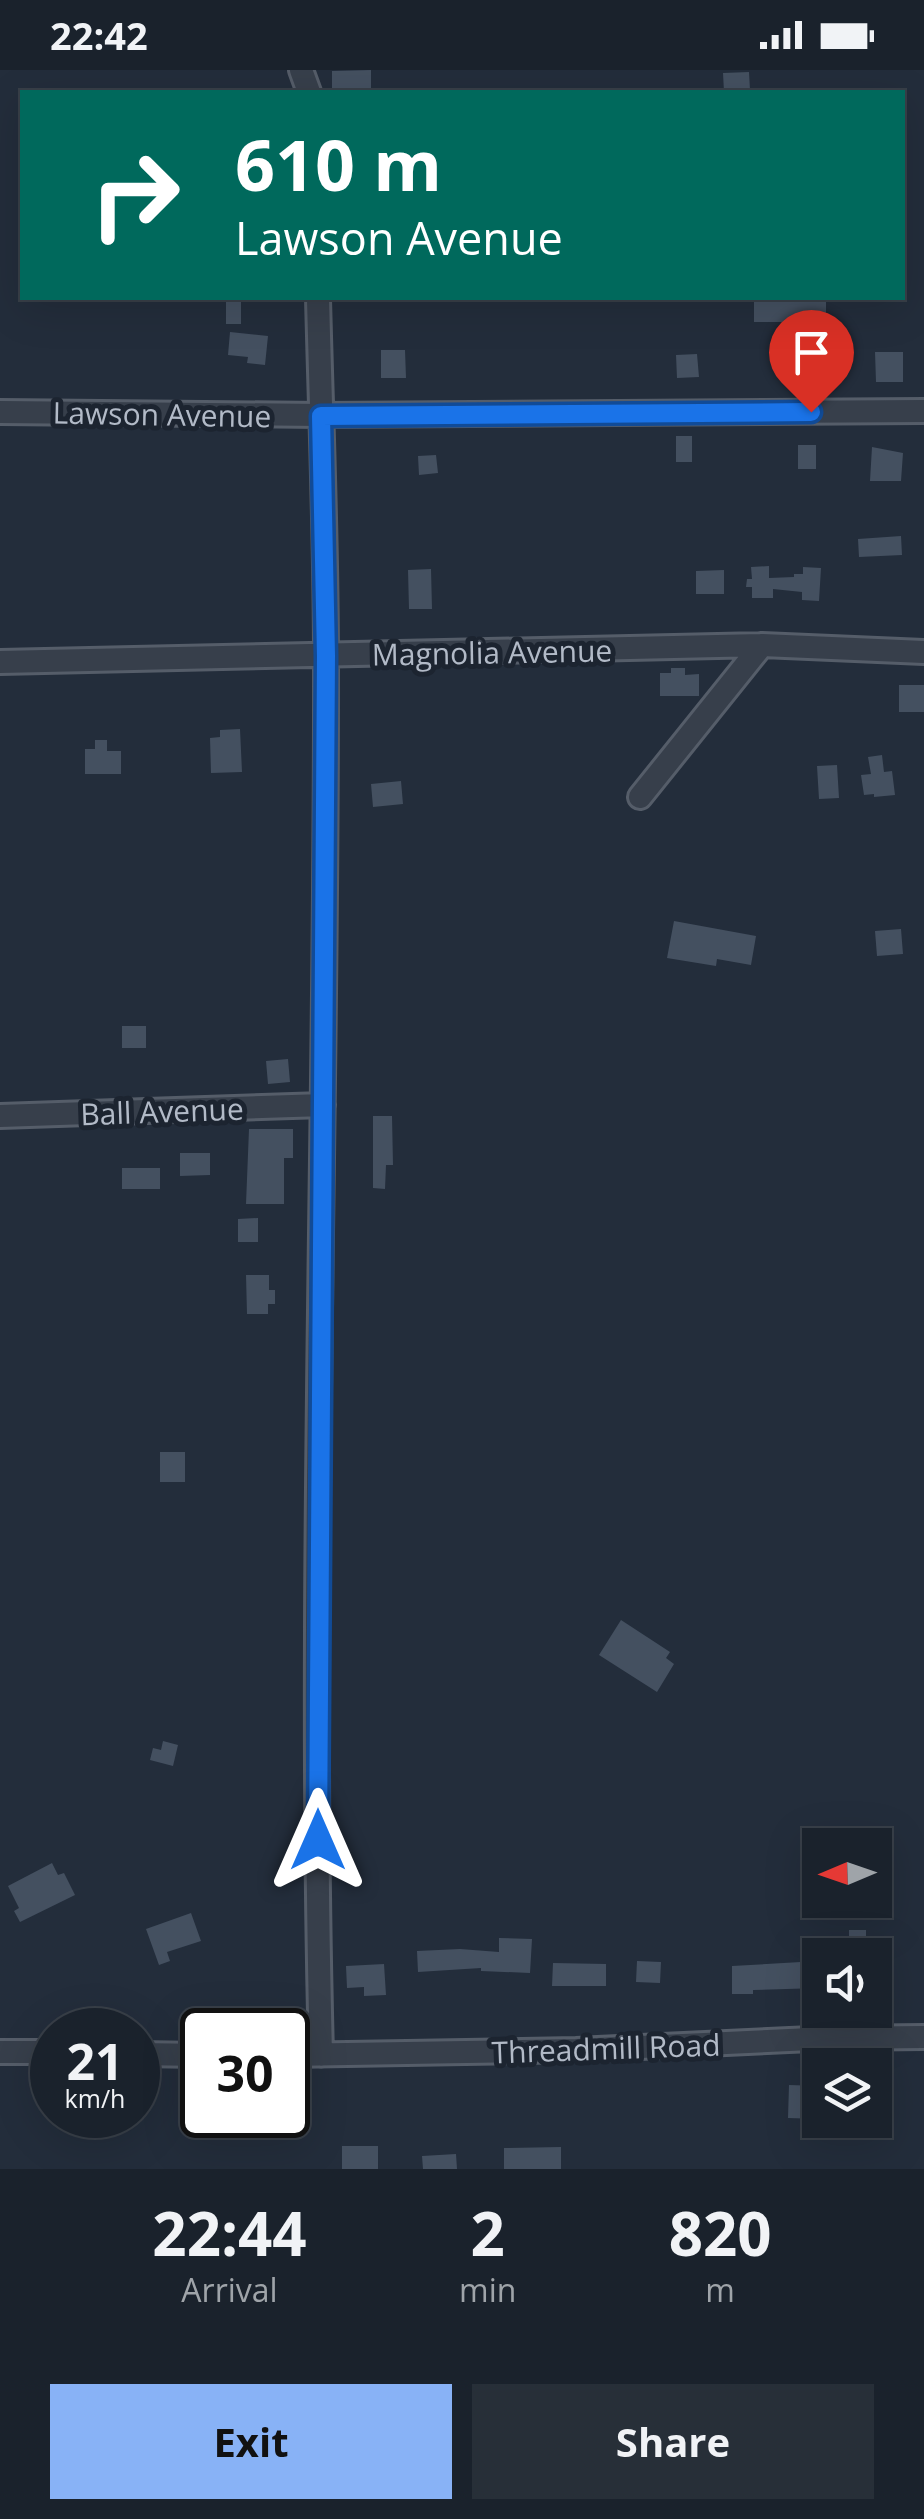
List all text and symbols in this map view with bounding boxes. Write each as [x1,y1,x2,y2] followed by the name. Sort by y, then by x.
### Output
[50,9,148,61] text: 22:42
[235,116,442,212] text: 610 m
[70,130,200,260] icon: right
[235,207,563,268] text: Lawson Avenue
[769,310,854,413] pin
[784,325,839,380] icon: arrive
[52,392,272,436] street label: Lawson Avenue
[371,629,613,675] street label: Magnolia Avenue
[80,1088,244,1134] street label: Ball Avenue
[266,1788,370,1892] position arrow
[802,1828,892,1918] north arrow
[802,1828,892,2138] map controls
[802,1938,892,2028] button: sound
[180,2008,310,2138] speed limit sign: 30
[491,2024,721,2072] street label: Threadmill Road
[66,2027,124,2095] text: 21
[802,2048,892,2138] button: layers
[65,2081,125,2115] text: km/h
[152,2192,307,2274] text: 22:44
[471,2192,505,2274] text: 2
[669,2192,772,2274] text: 820
[181,2268,278,2311] text: Arrival
[459,2268,516,2311] text: min
[705,2268,735,2311] text: m
[50,2384,452,2499] button: Exit
[472,2384,874,2499] button: Share

